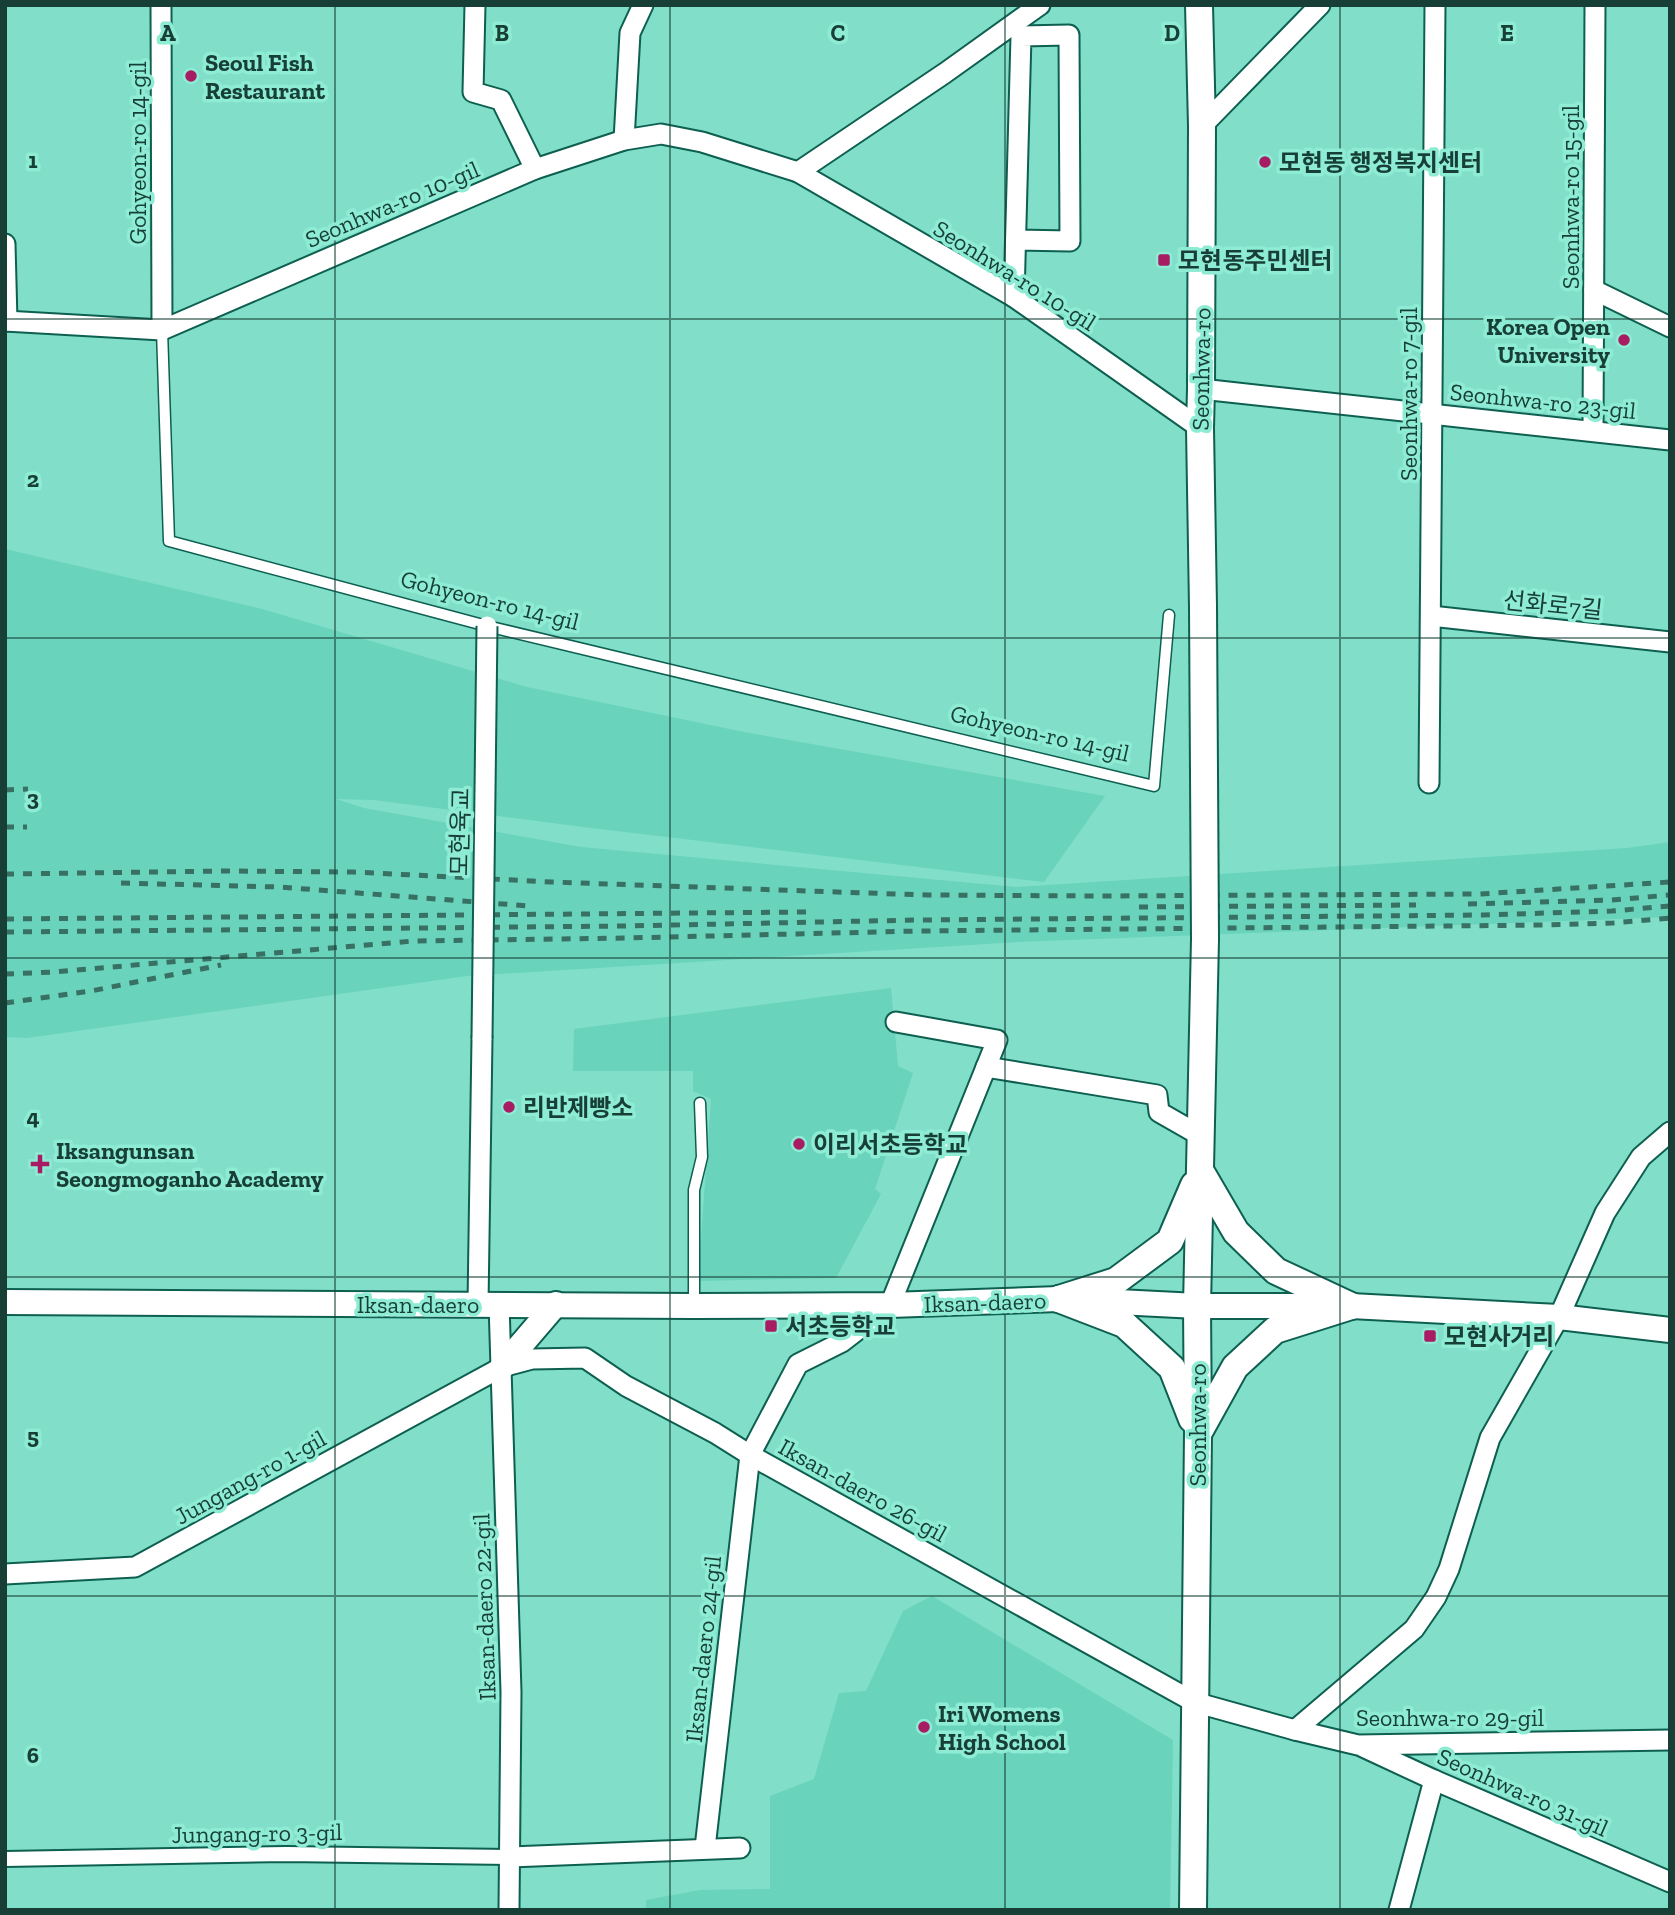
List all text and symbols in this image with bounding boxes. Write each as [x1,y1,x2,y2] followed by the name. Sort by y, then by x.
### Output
[160,19,176,47] text: A
[495,19,509,47] text: B
[831,19,845,47] text: C
[1164,19,1180,47] text: D
[1500,19,1514,47] text: E
[205,48,325,105] place label: Seoul Fish Restaurant
[123,61,152,245] street label: Gohyeon-ro 14-gil
[183,68,199,84] marker: Seoul Fish Restaurant
[1556,105,1585,289] street label: Seonhwa-ro 15-gil
[28,146,38,174] text: 1
[1279,148,1482,177] place label: 모현동 행정복지센터
[301,154,483,254] street label: Seonhwa-ro 10-gil
[1257,154,1273,170] marker: 모현동 행정복지센터
[928,213,1102,337] street label: Seonhwa-ro 10-gil
[1178,246,1333,275] place label: 모현동주민센터
[1156,252,1172,268] marker: 모현동주민센터
[1185,307,1217,431] street label: Seonhwa-ro
[1394,307,1423,481] street label: Seonhwa-ro 7-gil
[1486,312,1610,369] place label: Korea Open University
[1616,332,1632,348] marker: Korea Open University
[1449,377,1637,425] street label: Seonhwa-ro 23-gil
[27,465,39,493] text: 2
[398,564,582,636] street label: Gohyeon-ro 14-gil
[1502,585,1604,625] street label: 선화로7길
[948,698,1132,768] street label: Gohyeon-ro 14-gil
[27,784,39,812] text: 3
[445,788,475,876] street label: 모현육교
[523,1093,633,1122] place label: 리반제빵소
[501,1099,517,1115] marker: 리반제빵소
[26,1103,40,1131] text: 4
[813,1130,968,1159] place label: 이리서초등학교
[56,1136,324,1193] place label: Iksangunsan Seongmoganho Academy
[791,1136,807,1152] marker: 이리서초등학교
[30,1154,50,1174] marker: Iksangunsan Seongmoganho Academy
[923,1285,1047,1319] street label: Iksan-daero
[357,1290,479,1319] street label: Iksan-daero
[785,1312,895,1341] place label: 서초등학교
[763,1318,779,1334] marker: 서초등학교
[1444,1322,1554,1351] place label: 모현사거리
[1422,1328,1438,1344] marker: 모현사거리
[1183,1363,1212,1487] street label: Seonhwa-ro
[27,1422,39,1450] text: 5
[169,1424,331,1530] street label: Jungang-ro 1-gil
[774,1432,952,1548] street label: Iksan-daero 26-gil
[466,1513,502,1701] street label: Iksan-daero 22-gil
[679,1554,727,1744] street label: Iksan-daero 24-gil
[938,1699,1066,1756] place label: Iri Womens High School
[1356,1703,1544,1732] street label: Seonhwa-ro 29-gil
[916,1719,932,1735] marker: Iri Womens High School
[27,1741,39,1769] text: 6
[1433,1741,1613,1843] street label: Seonhwa-ro 31-gil
[171,1817,343,1849] street label: Jungang-ro 3-gil

